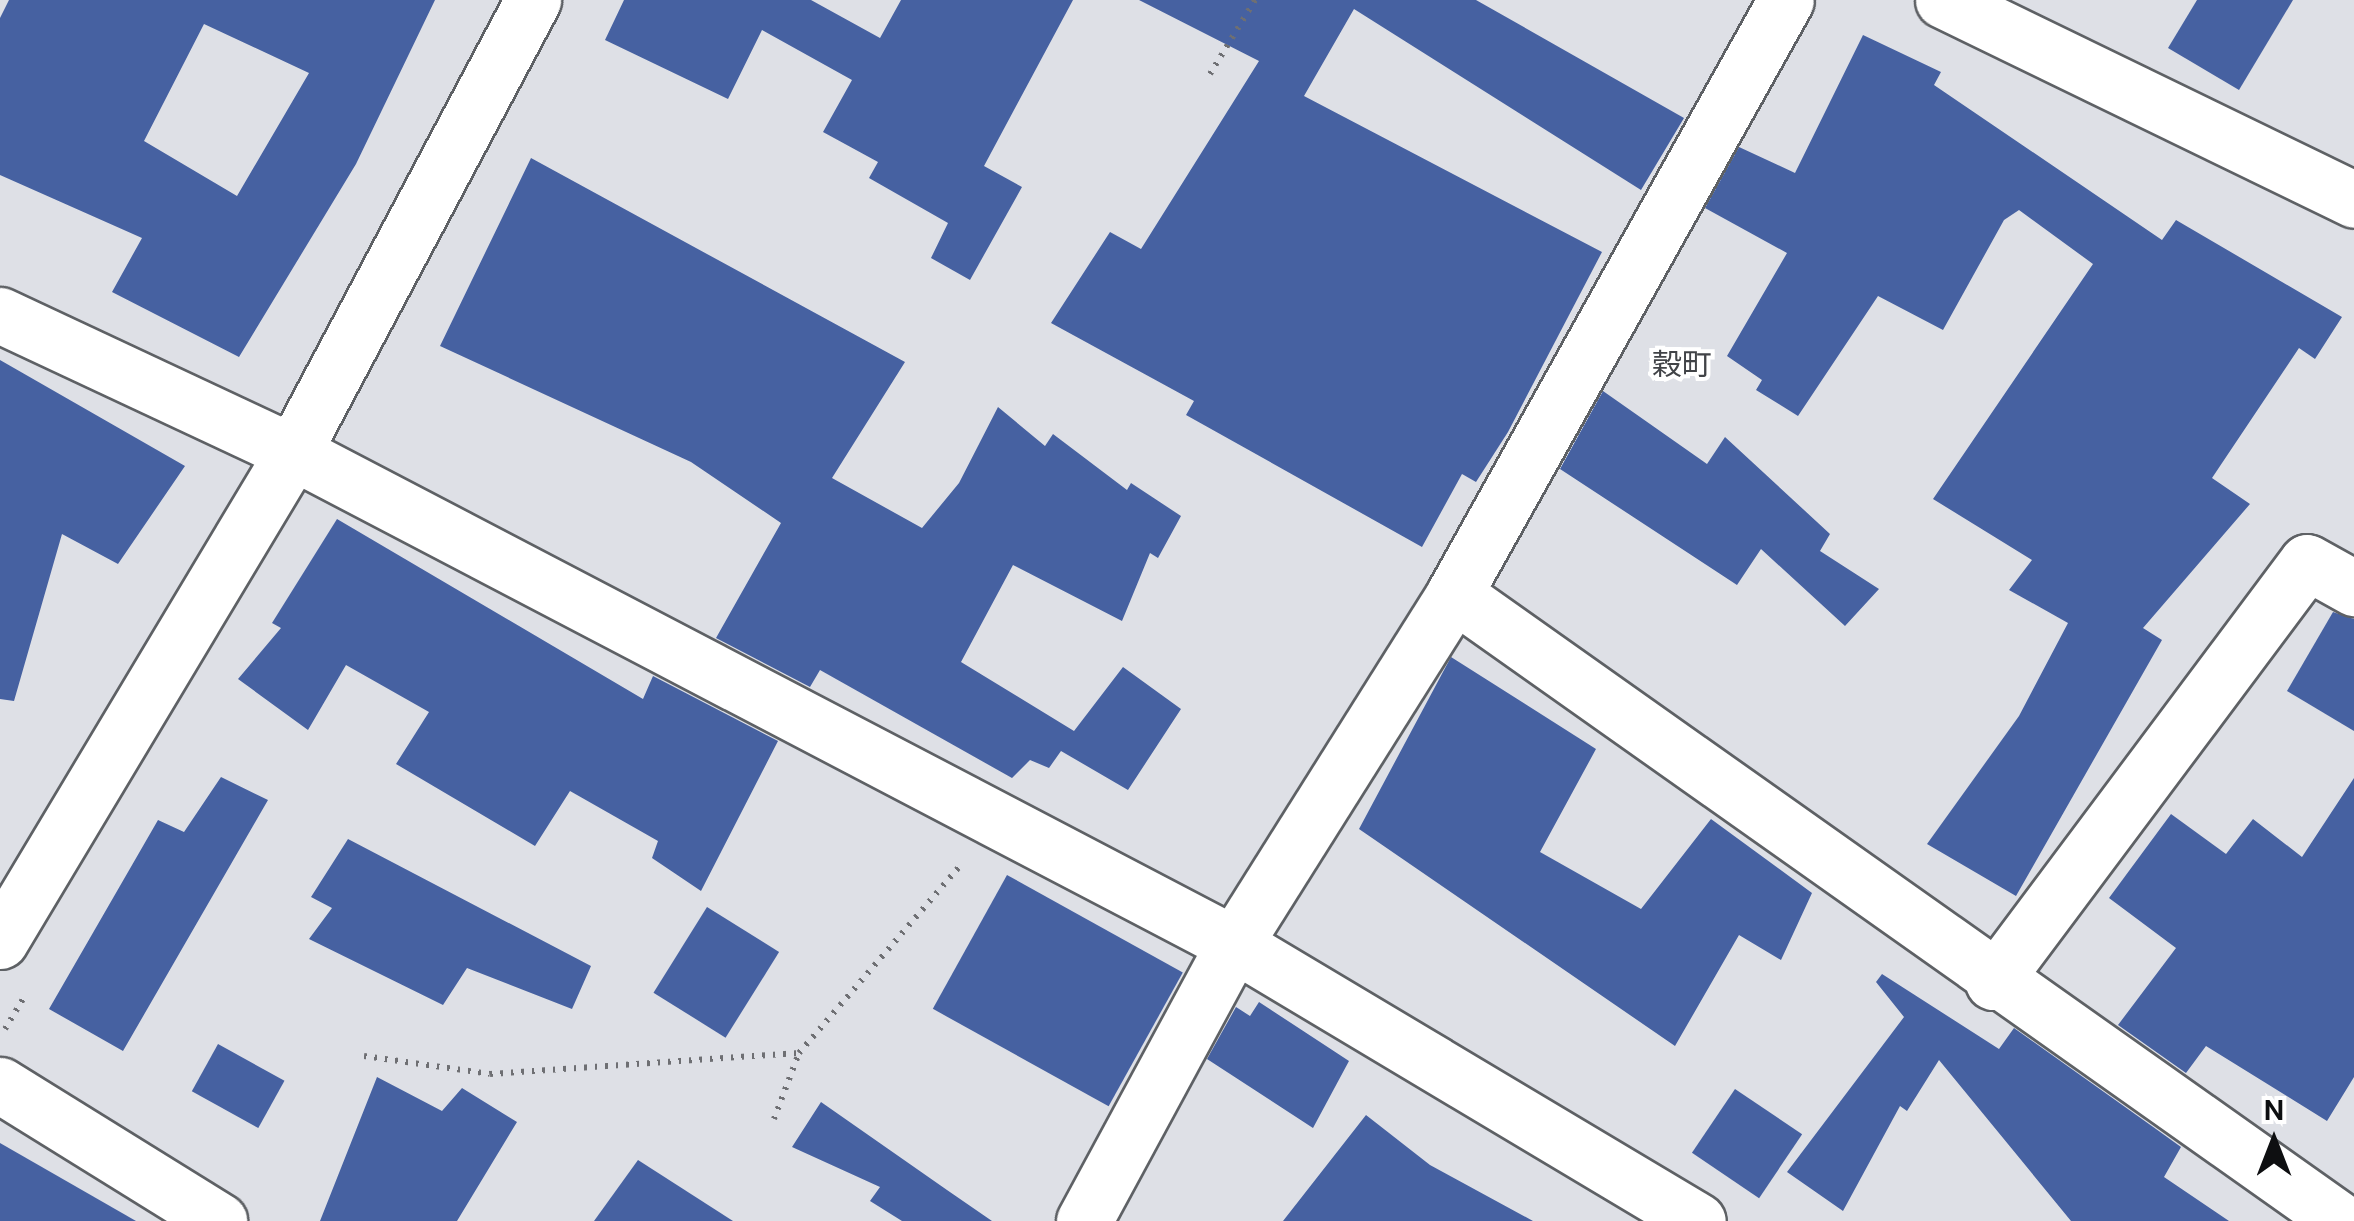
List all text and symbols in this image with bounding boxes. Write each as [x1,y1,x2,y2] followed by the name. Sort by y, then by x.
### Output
[1652,347,1712,383] district label: 穀町
[2224,1091,2324,1191] north arrow
[2264,1092,2284,1129] text: N

